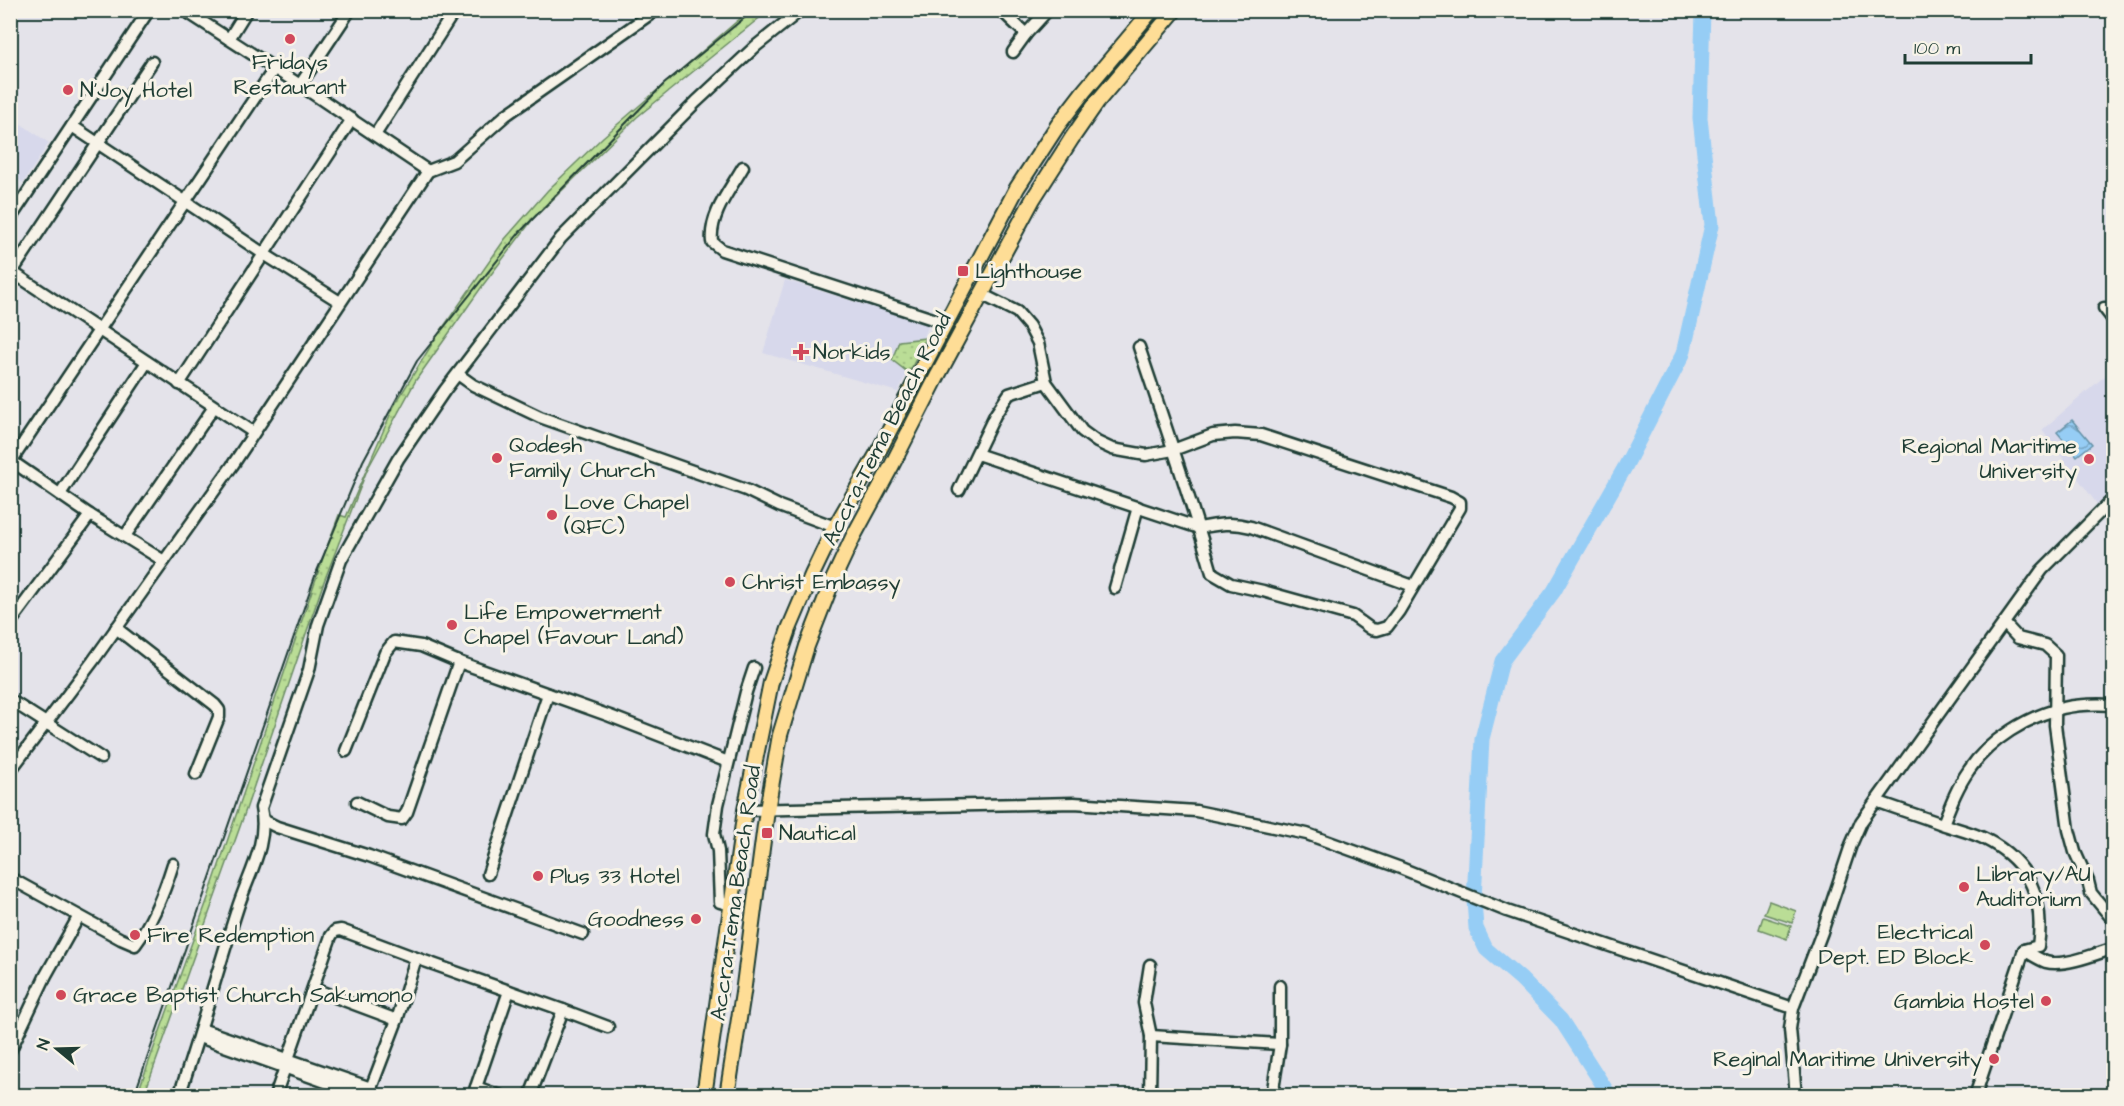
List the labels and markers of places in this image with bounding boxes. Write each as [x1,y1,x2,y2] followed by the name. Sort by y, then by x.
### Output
[283,32,297,46] marker: Fridays Restaurant
[233,47,347,103] place label: Fridays Restaurant
[80,75,192,107] place label: N'Joy Hotel
[61,83,75,97] marker: N'Joy Hotel
[975,256,1082,288] place label: Lighthouse
[956,264,970,278] marker: Lighthouse
[813,337,890,368] place label: Norkids
[794,345,808,359] marker: Norkids
[509,430,655,487] place label: Qodesh Family Church
[1902,431,2077,488] place label: Regional Maritime University
[490,451,504,465] marker: Qodesh Family Church
[2082,452,2096,466] marker: Regional Maritime University
[564,487,689,543] place label: Love Chapel (QFC)
[545,508,559,522] marker: Love Chapel (QFC)
[742,567,901,599] place label: Christ Embassy
[723,575,737,589] marker: Christ Embassy
[464,597,684,653] place label: Life Empowerment Chapel (Favour Land)
[445,618,459,632] marker: Life Empowerment Chapel (Favour Land)
[779,818,856,849] place label: Nautical
[760,826,774,840] marker: Nautical
[1976,859,2091,915] place label: Library/AU Auditorium
[550,861,680,892] place label: Plus 33 Hotel
[531,869,545,883] marker: Plus 33 Hotel
[1957,880,1971,894] marker: Library/AU Auditorium
[588,904,684,935] place label: Goodness
[689,912,703,926] marker: Goodness
[1819,917,1973,973] place label: Electrical Dept. ED Block
[147,920,314,951] place label: Fire Redemption
[128,928,142,942] marker: Fire Redemption
[1978,938,1992,952] marker: Electrical Dept. ED Block
[73,980,413,1011] place label: Grace Baptist Church Sakumono
[1894,986,2034,1017] place label: Gambia Hostel
[54,988,68,1002] marker: Grace Baptist Church Sakumono
[2039,994,2053,1008] marker: Gambia Hostel
[1713,1044,1982,1076] place label: Reginal Maritime University
[1987,1052,2001,1066] marker: Reginal Maritime University

